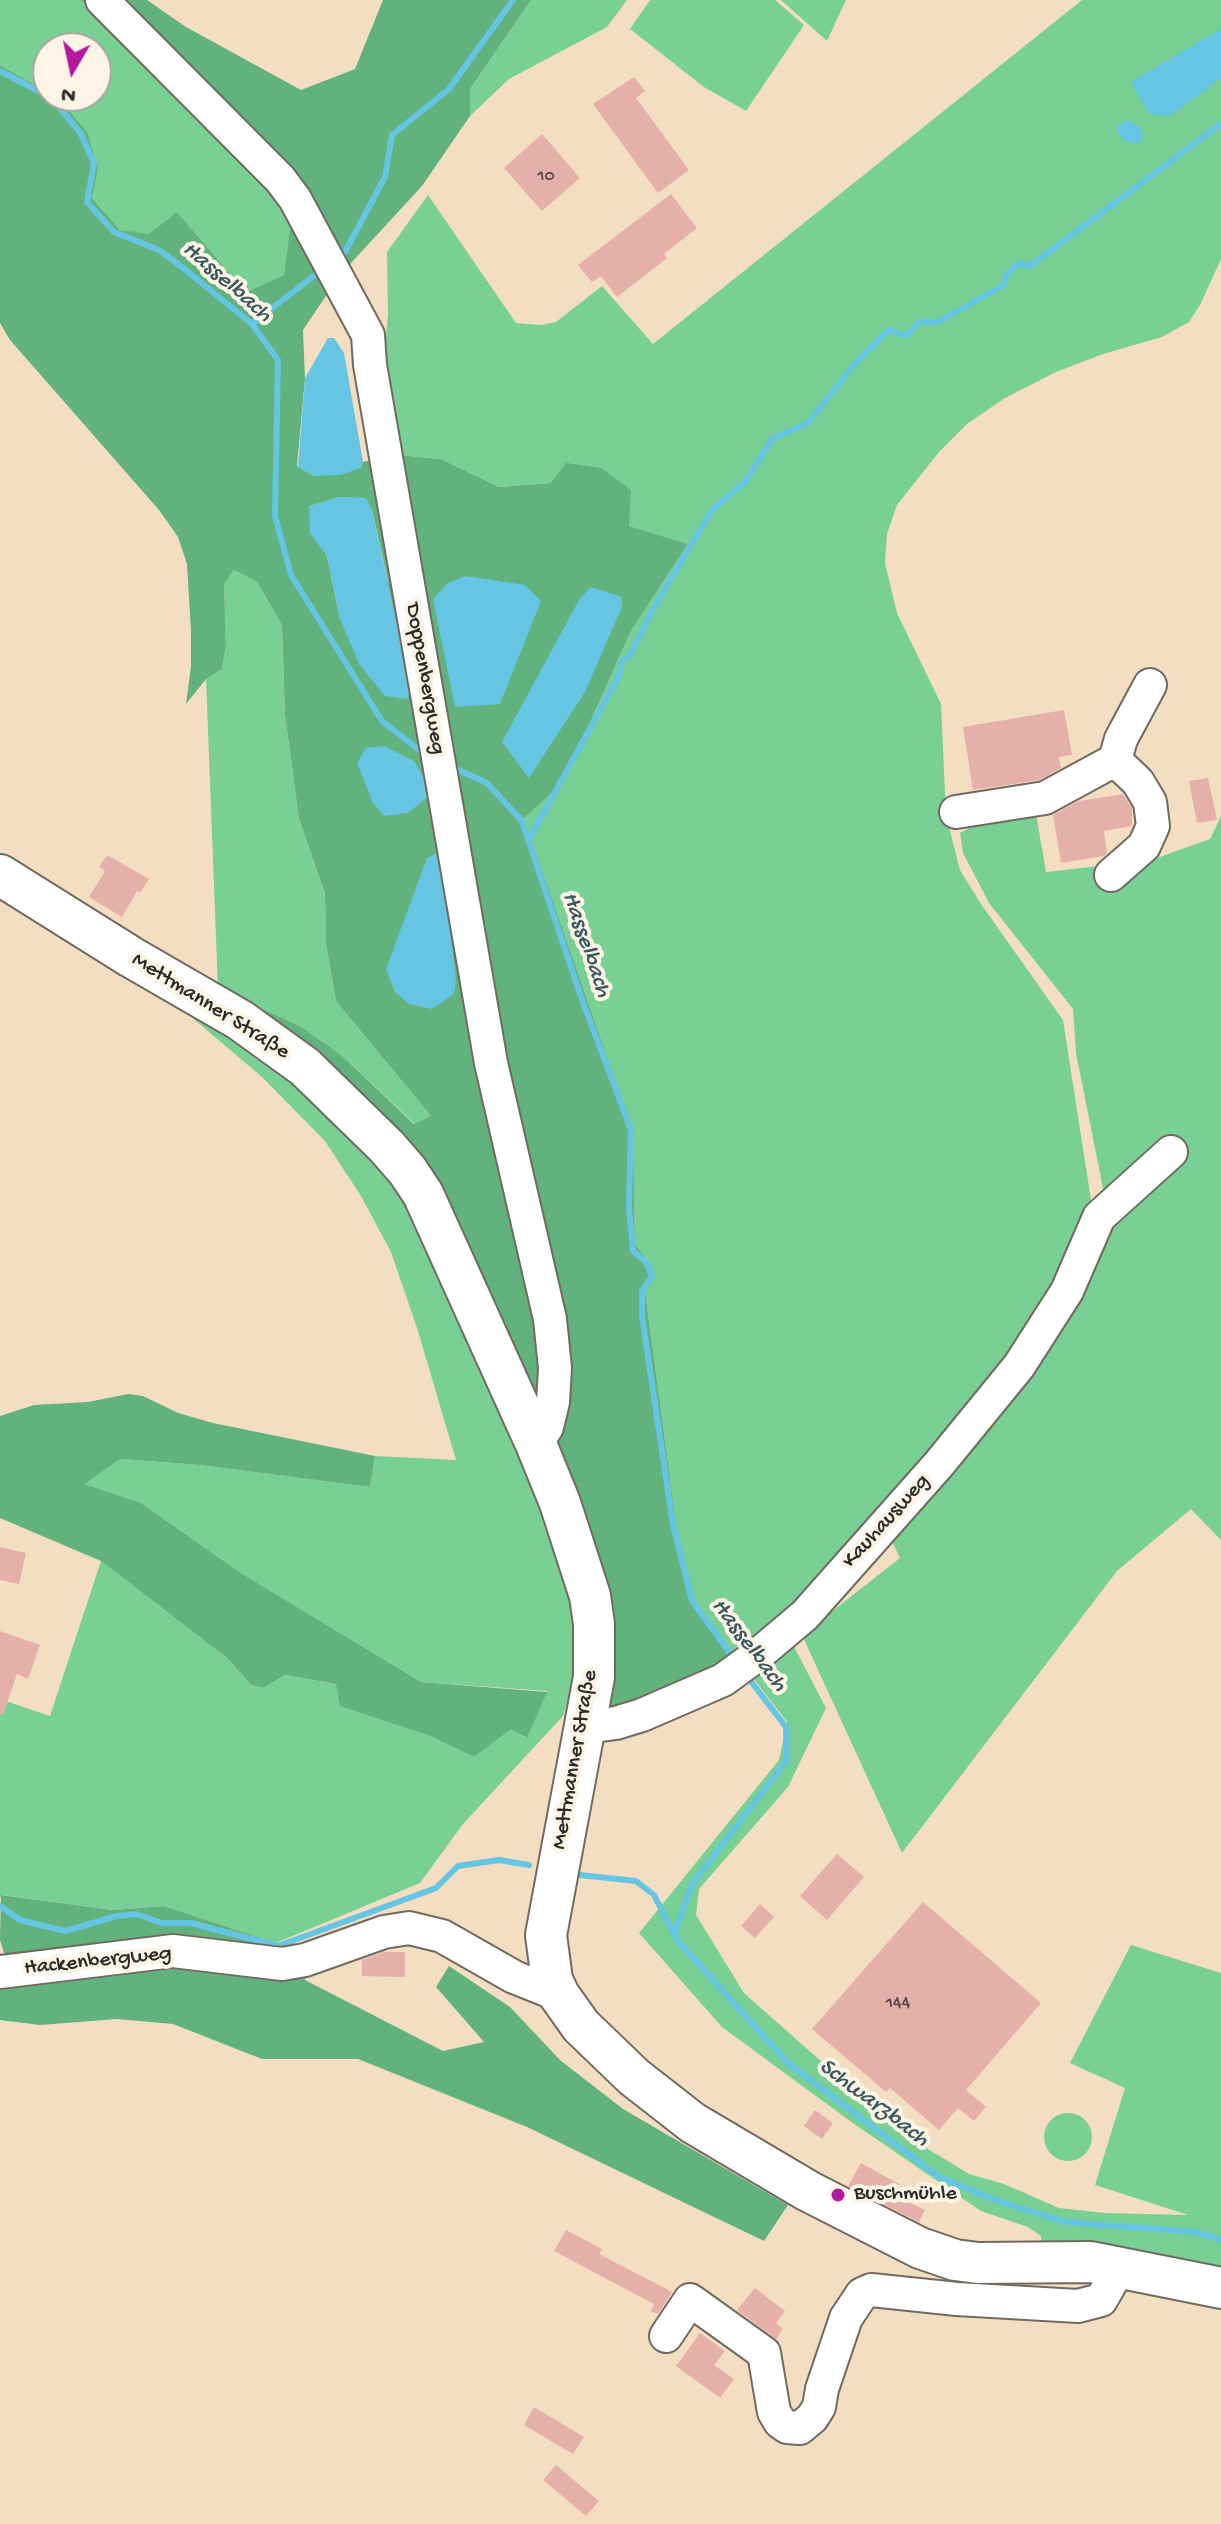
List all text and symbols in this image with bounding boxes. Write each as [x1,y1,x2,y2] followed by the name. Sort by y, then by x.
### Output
[32,32,112,112] north arrow
[59,80,78,108] text: N
[537,166,555,188] house number: 10
[175,236,277,330] water label: Hasselbach
[398,601,450,757] street label: Doppenbergweg
[554,889,616,1001] water label: Hasselbach
[126,948,294,1066] street label: Mettmanner Straße
[838,1469,936,1575] street label: Kauhausweg
[704,1594,792,1698] water label: Hasselbach
[547,1668,605,1852] street label: Mettmanner Straße
[23,1941,173,1983] street label: Hackenbergweg
[886,1993,910,2015] house number: 144
[812,2053,934,2155] water label: Schwarzbach
[854,2182,957,2208] place label: Buschmühle
[829,2186,847,2204] marker: Buschmühle

